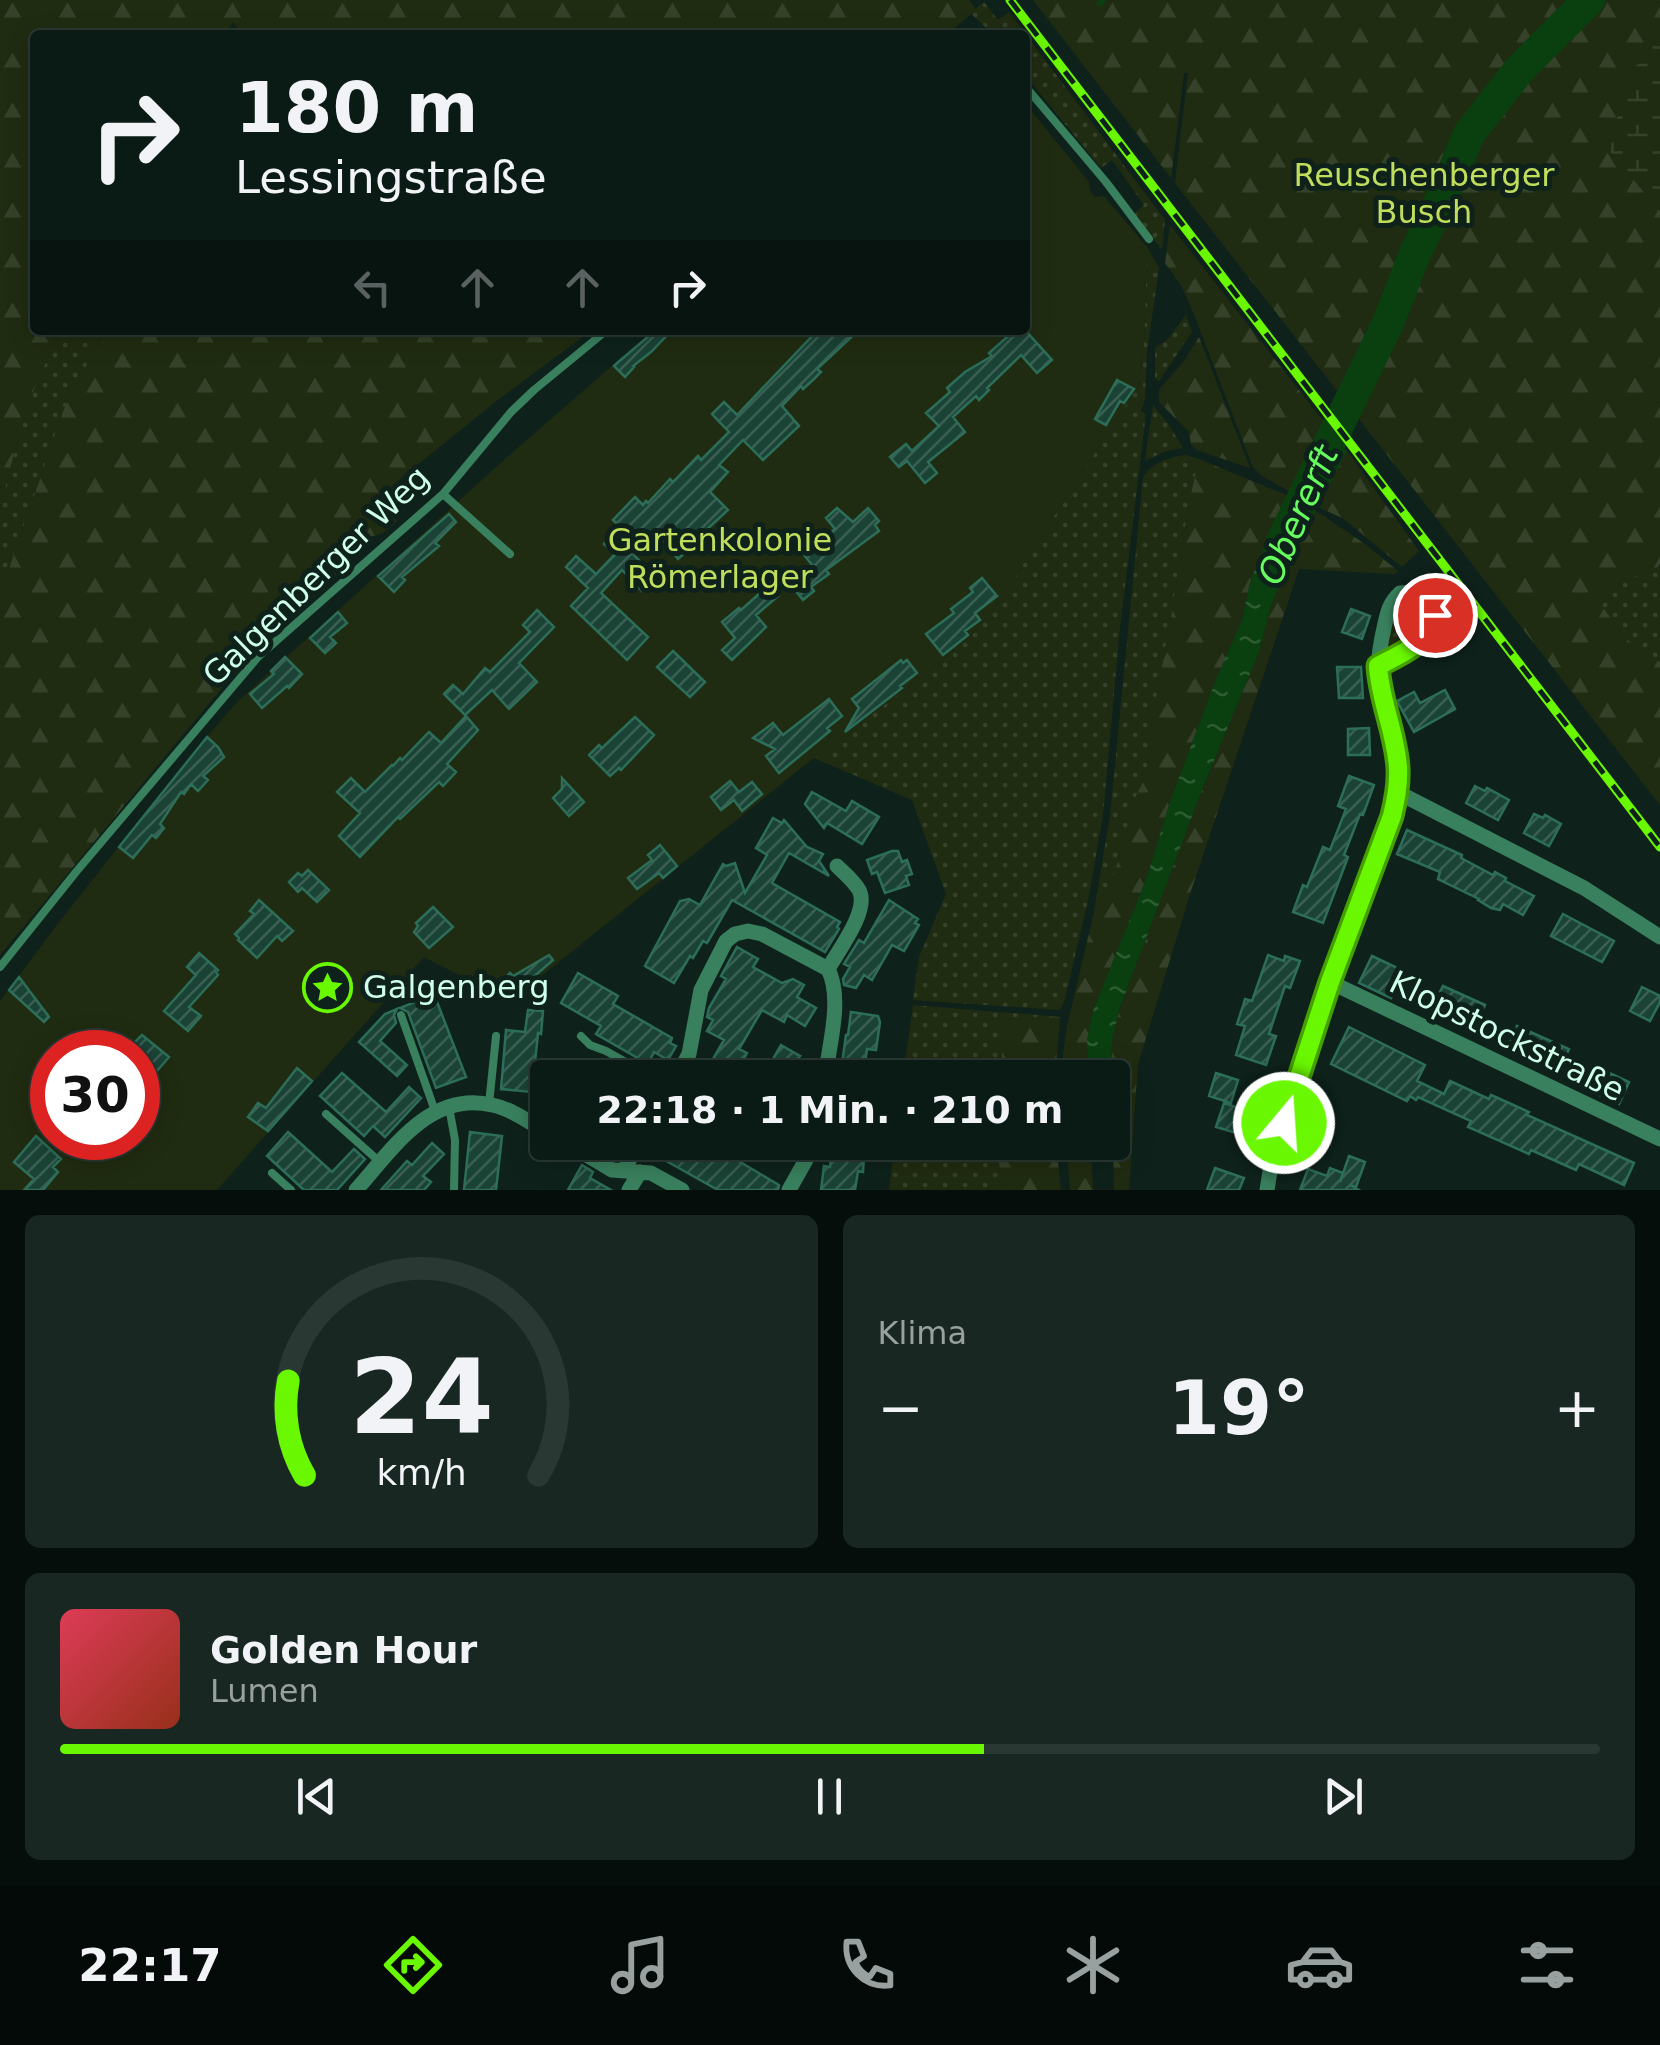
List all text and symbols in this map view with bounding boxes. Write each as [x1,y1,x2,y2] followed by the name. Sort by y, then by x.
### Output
[235,67,478,149] text: 180 m
[70,70,200,200] icon: right
[235,151,547,204] text: Lessingstraße
[1293,156,1555,231] park label: Reuschenberger Busch
[345,260,400,315] icon: left
[450,260,505,315] icon: ahead
[555,260,610,315] icon: ahead
[660,260,715,315] icon: right
[1250,438,1347,591] water label: Obererft
[195,458,437,694] street label: Galgenberger Weg
[608,521,832,596] park label: Gartenkolonie Römerlager
[1393,573,1478,658] pin
[1408,588,1463,643] icon: arrive
[302,961,354,1013] place icon: Galgenberg
[1383,963,1631,1109] street label: Klopstockstraße
[363,968,549,1006] place label: Galgenberg
[30,1030,160,1160] speed limit sign: 30
[1232,1071,1336,1175] position arrow
[597,1088,1063,1132] text: 22:18 · 1 Min. · 210 m
[878,1314,967,1352] text: Klima
[349,1336,494,1458] text: 24
[1168,1364,1310,1452] text: 19°
[878,1376,924,1440] text: −
[1554,1376,1600,1440] text: +
[376,1452,466,1493] text: km/h
[210,1628,477,1672] text: Golden Hour
[210,1672,319,1710] text: Lumen
[289,1769,344,1824] icon: previous
[802,1769,857,1824] icon: pause
[1316,1769,1371,1824] icon: next
[378,1930,448,2000] icon: directions
[605,1930,675,2000] icon: music
[832,1930,902,2000] icon: phone
[1058,1930,1128,2000] icon: climate
[1285,1930,1355,2000] icon: car
[1512,1930,1582,2000] icon: filters
[78,1939,222,1992] text: 22:17

